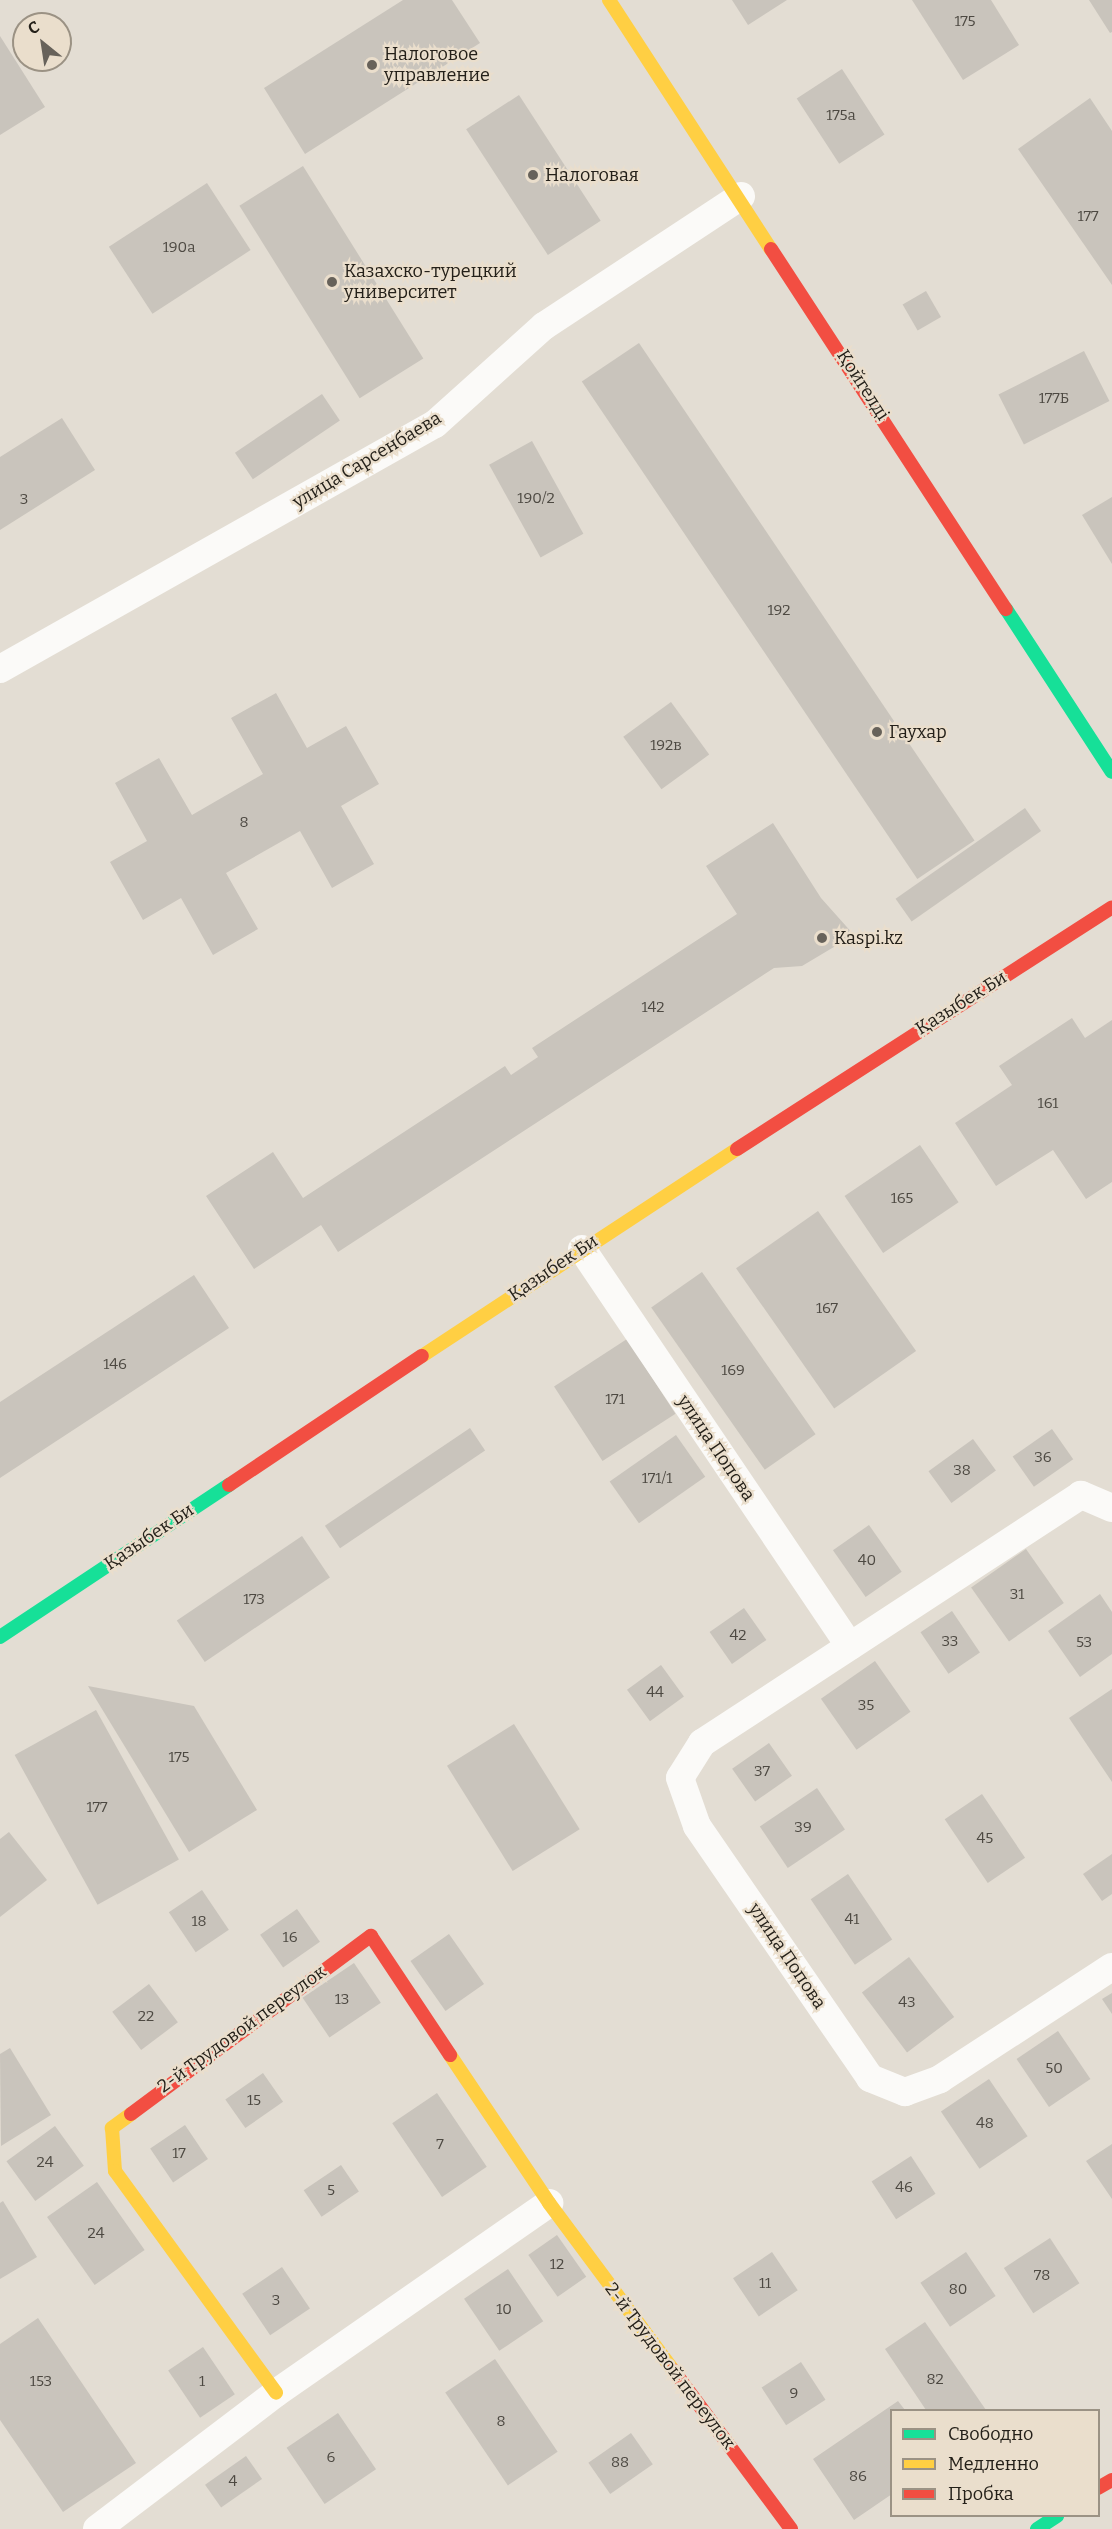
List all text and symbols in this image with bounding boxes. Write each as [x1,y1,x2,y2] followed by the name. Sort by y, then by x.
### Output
[12,12,72,72] north arrow
[954,13,976,31] house number: 175
[25,17,43,38] text: С
[384,44,490,86] place label: Налоговое управление
[365,58,379,72] marker: Налоговое управление
[826,107,856,125] house number: 175а
[545,164,639,186] place label: Налоговая
[526,168,540,182] marker: Налоговая
[1077,208,1099,226] house number: 177
[163,239,195,257] house number: 190а
[344,261,517,304] place label: Казахско-турецкий университет
[325,275,339,289] marker: Казахско-турецкий университет
[832,346,894,424] street label: Қойгелді
[1039,390,1069,408] house number: 177Б
[289,407,445,513] street label: улица Сарсенбаева
[517,490,555,508] house number: 190/2
[20,491,28,509] house number: 3
[767,602,791,620] house number: 192
[889,721,947,743] place label: Гаухар
[870,725,884,739] marker: Гаухар
[650,737,682,755] house number: 192в
[239,814,249,832] house number: 8
[834,927,903,949] place label: Kaspi.kz
[815,931,829,945] marker: Kaspi.kz
[912,967,1010,1039] street label: Қазыбек Би
[641,999,665,1017] house number: 142
[1038,1095,1058,1113] house number: 161
[891,1190,913,1208] house number: 165
[504,1230,602,1306] street label: Қазыбек Би
[816,1300,838,1318] house number: 167
[103,1356,127,1374] house number: 146
[721,1362,745,1380] house number: 169
[605,1391,625,1409] house number: 171
[673,1391,759,1505] street label: улица Попова
[1034,1449,1052,1467] house number: 36
[953,1462,971,1480] house number: 38
[642,1470,672,1488] house number: 171/1
[100,1499,198,1575] street label: Қазыбек Би
[858,1552,876,1570] house number: 40
[1010,1586,1024,1604] house number: 31
[243,1591,265,1609] house number: 173
[730,1627,746,1645] house number: 42
[942,1633,958,1651] house number: 33
[1076,1634,1092,1652] house number: 53
[646,1684,664,1702] house number: 44
[858,1697,874,1715] house number: 35
[168,1749,190,1767] house number: 175
[754,1763,770,1781] house number: 37
[86,1799,108,1817] house number: 177
[794,1819,812,1837] house number: 39
[977,1830,993,1848] house number: 45
[744,1899,830,2013] street label: улица Попова
[845,1911,859,1929] house number: 41
[191,1913,207,1931] house number: 18
[283,1929,297,1947] house number: 16
[154,1961,330,2097] street label: 2-й Трудовой переулок
[335,1991,349,2009] house number: 13
[898,1994,916,2012] house number: 43
[138,2008,154,2026] house number: 22
[1045,2060,1063,2078] house number: 50
[247,2092,261,2110] house number: 15
[976,2115,994,2133] house number: 48
[436,2136,444,2154] house number: 7
[172,2145,186,2163] house number: 17
[37,2154,53,2172] house number: 24
[895,2179,913,2197] house number: 46
[327,2182,335,2200] house number: 5
[88,2225,104,2243] house number: 24
[550,2256,564,2274] house number: 12
[1034,2267,1050,2285] house number: 78
[759,2275,771,2293] house number: 11
[600,2279,740,2453] street label: 2-й Трудовой переулок
[949,2281,967,2299] house number: 80
[272,2292,280,2310] house number: 3
[496,2301,512,2319] house number: 10
[926,2371,944,2389] house number: 82
[30,2373,52,2391] house number: 153
[199,2373,205,2391] house number: 1
[790,2385,798,2403] house number: 9
[890,2409,1100,2517] legend
[496,2413,506,2431] house number: 8
[948,2423,1033,2445] text: Свободно
[327,2449,335,2467] house number: 6
[948,2453,1039,2475] text: Медленно
[611,2454,629,2472] house number: 88
[849,2468,867,2486] house number: 86
[229,2473,237,2491] house number: 4
[948,2483,1014,2505] text: Пробка

